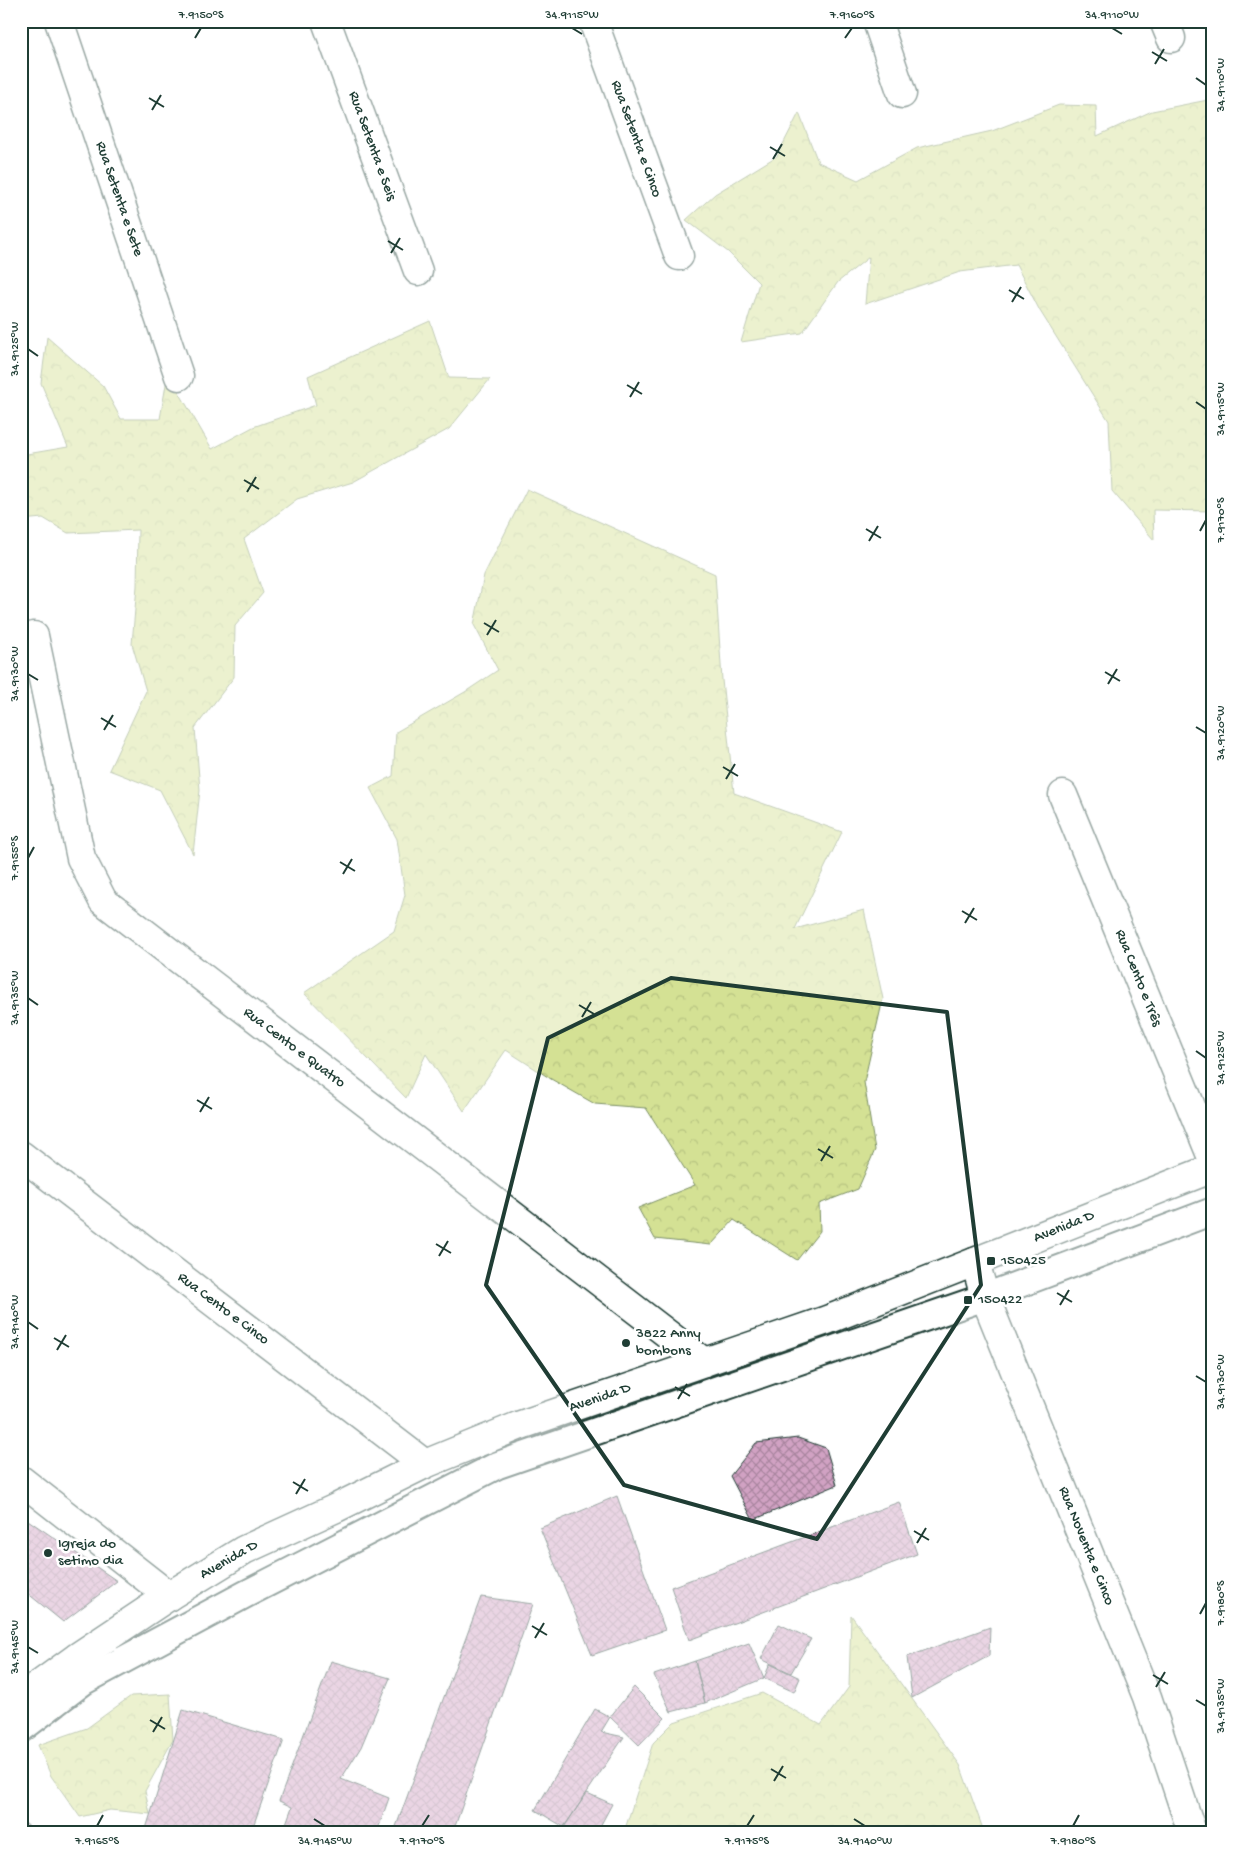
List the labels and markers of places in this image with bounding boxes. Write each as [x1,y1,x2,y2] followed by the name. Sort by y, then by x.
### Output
[1000,1252,1046,1270] place label: 150425
[985,1255,997,1267] marker: 150425
[977,1291,1022,1309] place label: 150422
[962,1294,974,1306] marker: 150422
[635,1325,701,1360] place label: 3822 Anny bombons
[620,1337,632,1349] marker: 3822 Anny bombons
[58,1535,124,1570] place label: Igreja do setimo dia
[42,1547,54,1559] marker: Igreja do setimo dia

